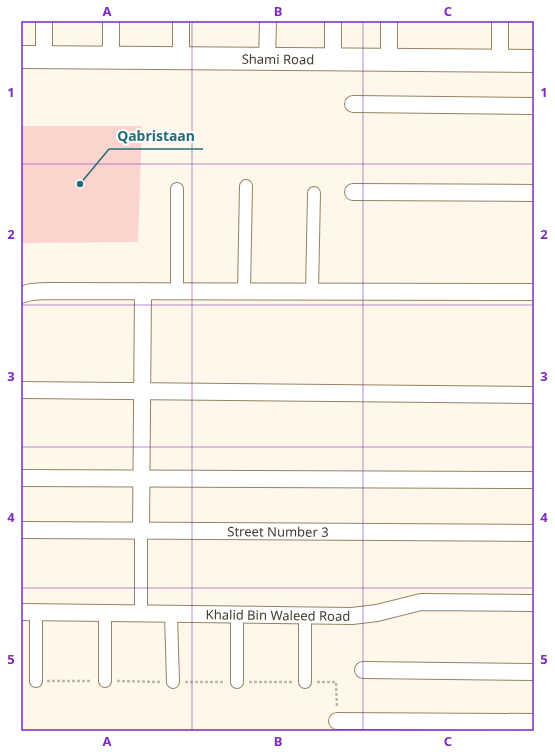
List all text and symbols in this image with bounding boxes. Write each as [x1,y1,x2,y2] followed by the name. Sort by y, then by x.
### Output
[103,2,112,20] text: A
[274,2,282,20] text: B
[444,2,452,20] text: C
[242,50,314,68] street label: Shami Road
[7,83,15,101] text: 1
[540,83,548,101] text: 1
[109,123,203,149] callout: Qabristaan
[117,126,195,145] text: Qabristaan
[7,225,15,243] text: 2
[540,225,548,243] text: 2
[7,367,15,385] text: 3
[540,367,548,385] text: 3
[7,508,15,526] text: 4
[540,508,548,526] text: 4
[227,522,329,541] street label: Street Number 3
[206,605,350,625] street label: Khalid Bin Waleed Road
[7,650,15,668] text: 5
[540,650,548,668] text: 5
[103,732,112,750] text: A
[274,732,282,750] text: B
[444,732,452,750] text: C

